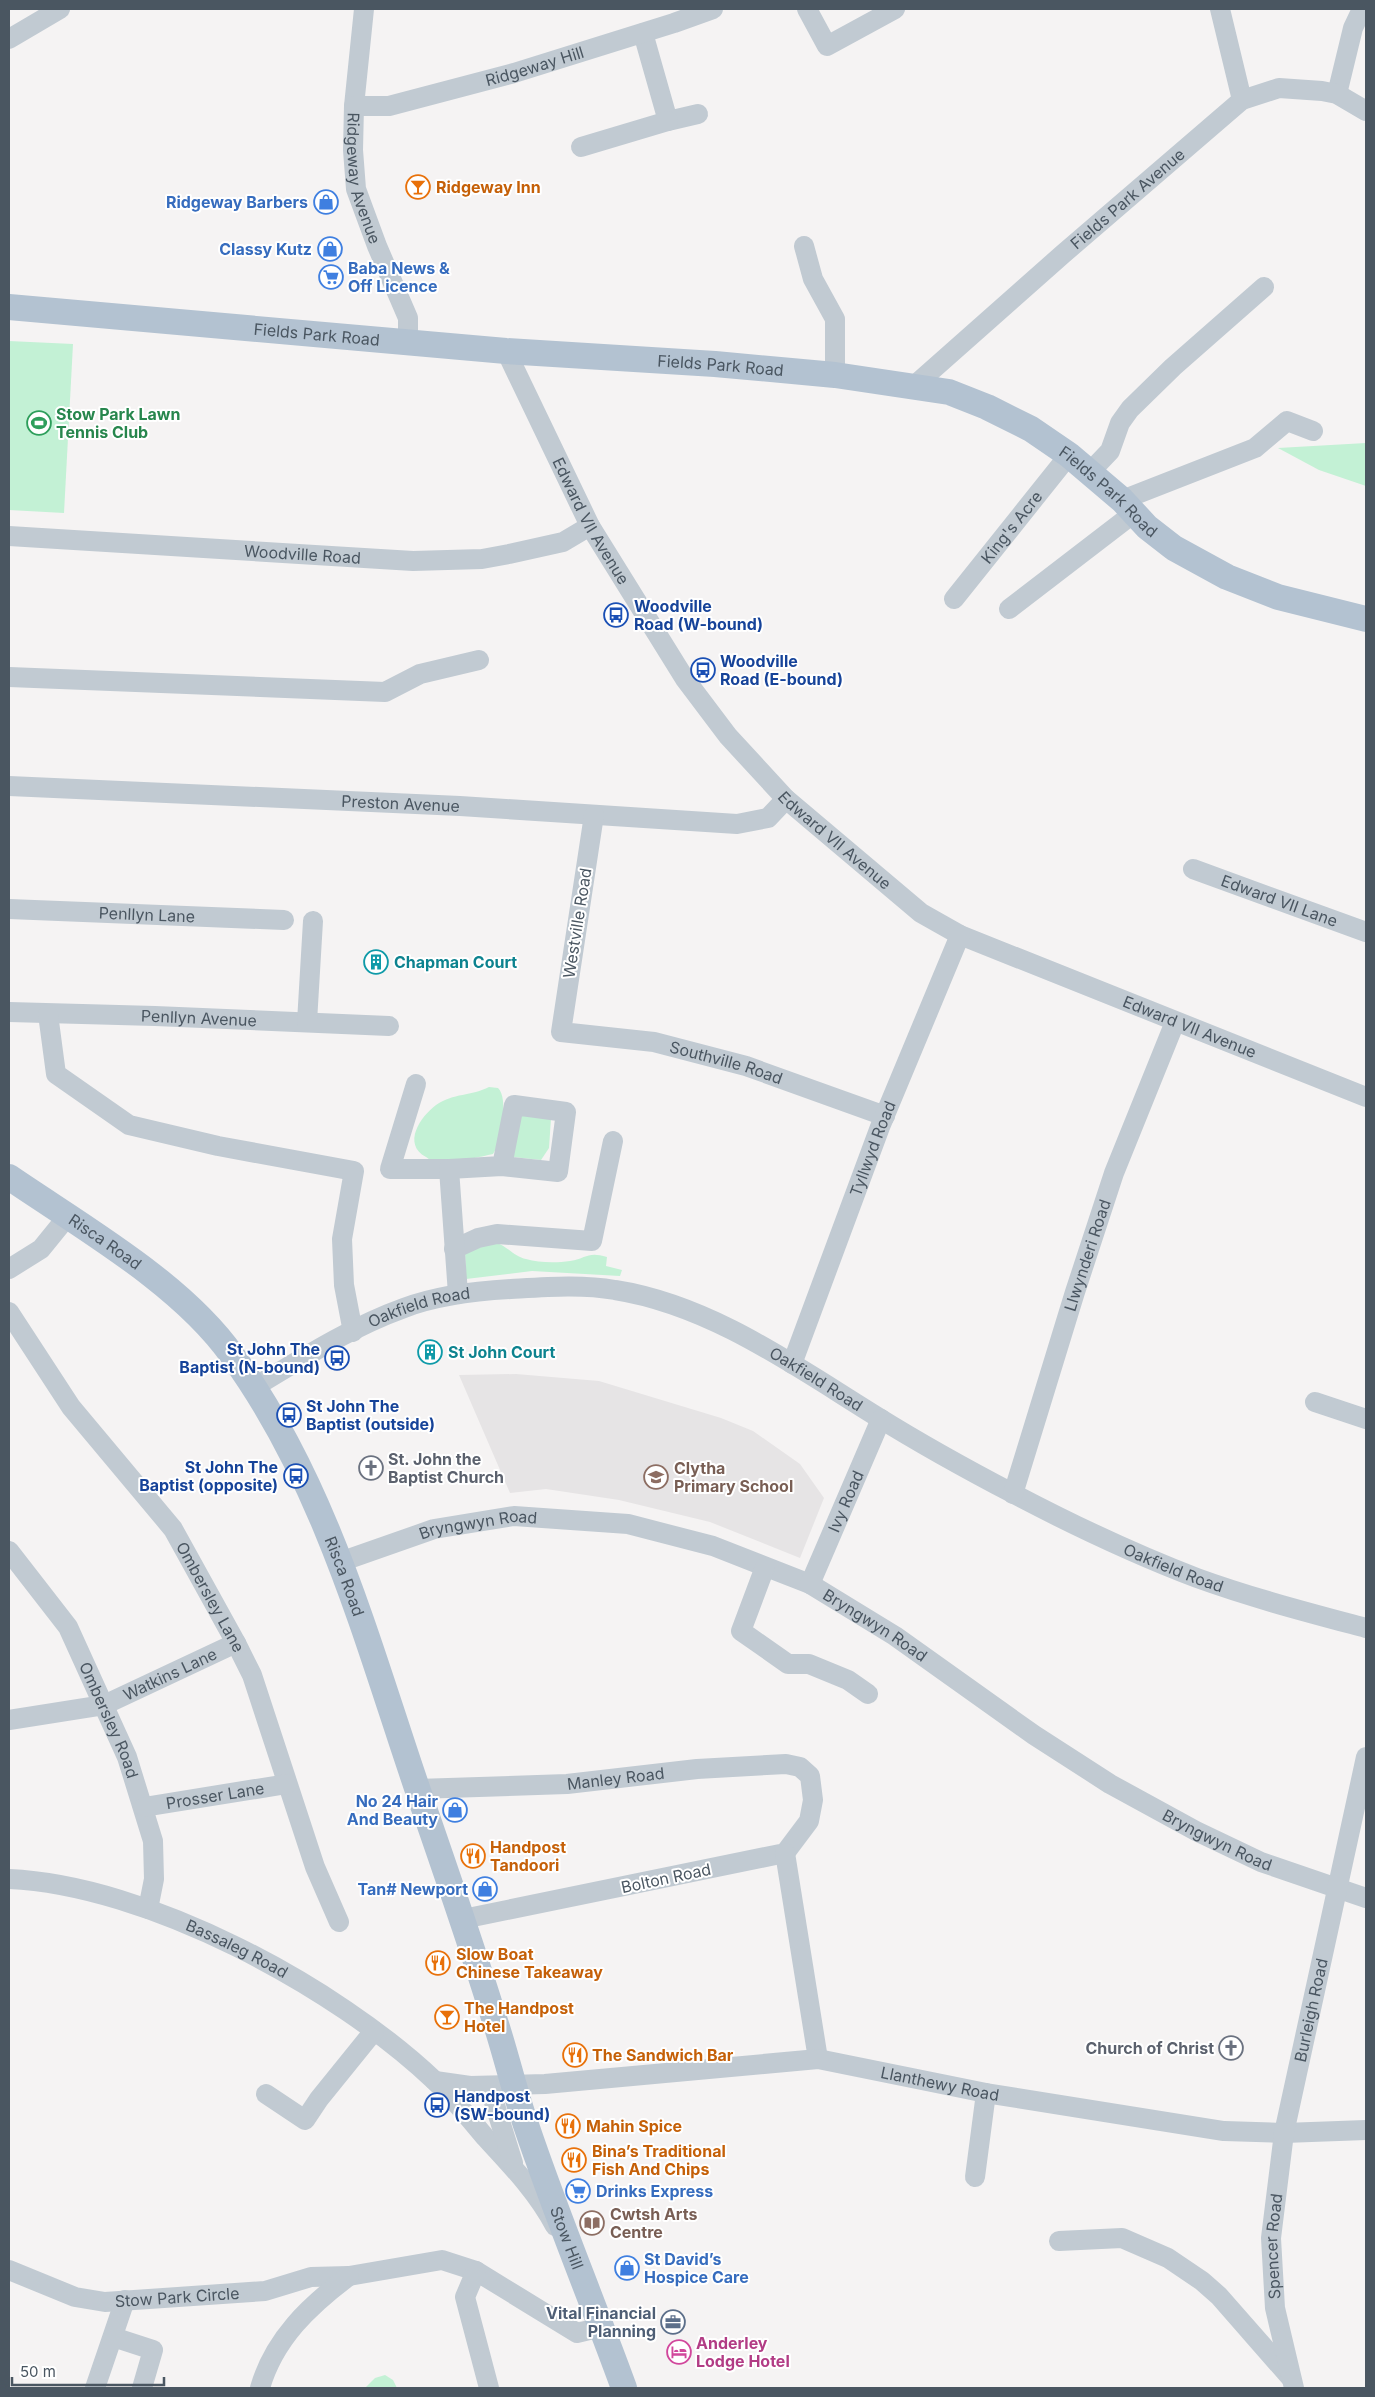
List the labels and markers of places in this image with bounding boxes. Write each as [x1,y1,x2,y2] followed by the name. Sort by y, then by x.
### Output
[405,174,431,200] bar icon: Ridgeway Inn
[436,177,541,197] place label: Ridgeway Inn
[313,189,339,215] shop icon: Ridgeway Barbers
[166,192,308,212] place label: Ridgeway Barbers
[317,236,343,262] shop icon: Classy Kutz
[219,239,312,259] place label: Classy Kutz
[348,258,450,296] place label: Baba News & Off Licence
[318,264,344,290] supermarket icon: Baba News & Off Licence
[56,404,180,442] place label: Stow Park Lawn Tennis Club
[26,410,52,436] sports icon: Stow Park Lawn Tennis Club
[634,596,763,634] place label: Woodville Road (W-bound)
[603,602,629,628] bus stop icon: Woodville Road (W-bound)
[720,651,843,689] place label: Woodville Road (E-bound)
[690,657,716,683] bus stop icon: Woodville Road (E-bound)
[363,949,389,975] building icon: Chapman Court
[394,952,517,972] place label: Chapman Court
[179,1339,320,1377] place label: St John The Baptist (N-bound)
[417,1339,443,1365] building icon: St John Court
[448,1342,555,1362] place label: St John Court
[324,1345,350,1371] bus stop icon: St John The Baptist (N-bound)
[306,1396,435,1434] place label: St John The Baptist (outside)
[276,1402,302,1428] bus stop icon: St John The Baptist (outside)
[388,1449,504,1487] place label: St. John the Baptist Church
[358,1455,384,1481] church icon: St. John the Baptist Church
[139,1457,278,1495] place label: St John The Baptist (opposite)
[674,1458,793,1496] place label: Clytha Primary School
[283,1463,309,1489] bus stop icon: St John The Baptist (opposite)
[643,1464,669,1490] school or university icon: Clytha Primary School
[347,1791,438,1829] place label: No 24 Hair And Beauty
[442,1797,468,1823] shop icon: No 24 Hair And Beauty
[490,1837,566,1875] place label: Handpost Tandoori
[460,1843,486,1869] restaurant icon: Handpost Tandoori
[472,1876,498,1902] shop icon: Tan# Newport
[357,1879,468,1899] place label: Tan# Newport
[456,1944,603,1982] place label: Slow Boat Chinese Takeaway
[425,1950,451,1976] restaurant icon: Slow Boat Chinese Takeaway
[464,1998,574,2036] place label: The Handpost Hotel
[434,2004,460,2030] bar icon: The Handpost Hotel
[1218,2035,1244,2061] church icon: Church of Christ
[1085,2038,1214,2058] place label: Church of Christ
[562,2042,588,2068] restaurant icon: The Sandwich Bar
[592,2045,734,2065] place label: The Sandwich Bar
[454,2086,550,2124] place label: Handpost (SW-bound)
[424,2092,450,2118] bus stop icon: Handpost (SW-bound)
[555,2113,581,2139] restaurant icon: Mahin Spice
[586,2116,682,2136] place label: Mahin Spice
[592,2141,726,2179] place label: Bina’s Traditional Fish And Chips
[561,2147,587,2173] restaurant icon: Bina’s Traditional Fish And Chips
[565,2178,591,2204] supermarket icon: Drinks Express
[596,2181,713,2201] place label: Drinks Express
[610,2204,697,2242] place label: Cwtsh Arts Centre
[579,2210,605,2236] library icon: Cwtsh Arts Centre
[644,2249,749,2287] place label: St David’s Hospice Care
[614,2255,640,2281] shop icon: St David’s Hospice Care
[546,2303,656,2341] place label: Vital Financial Planning
[660,2309,686,2335] office icon: Vital Financial Planning
[696,2333,790,2371] place label: Anderley Lodge Hotel
[666,2339,692,2365] hotel icon: Anderley Lodge Hotel

